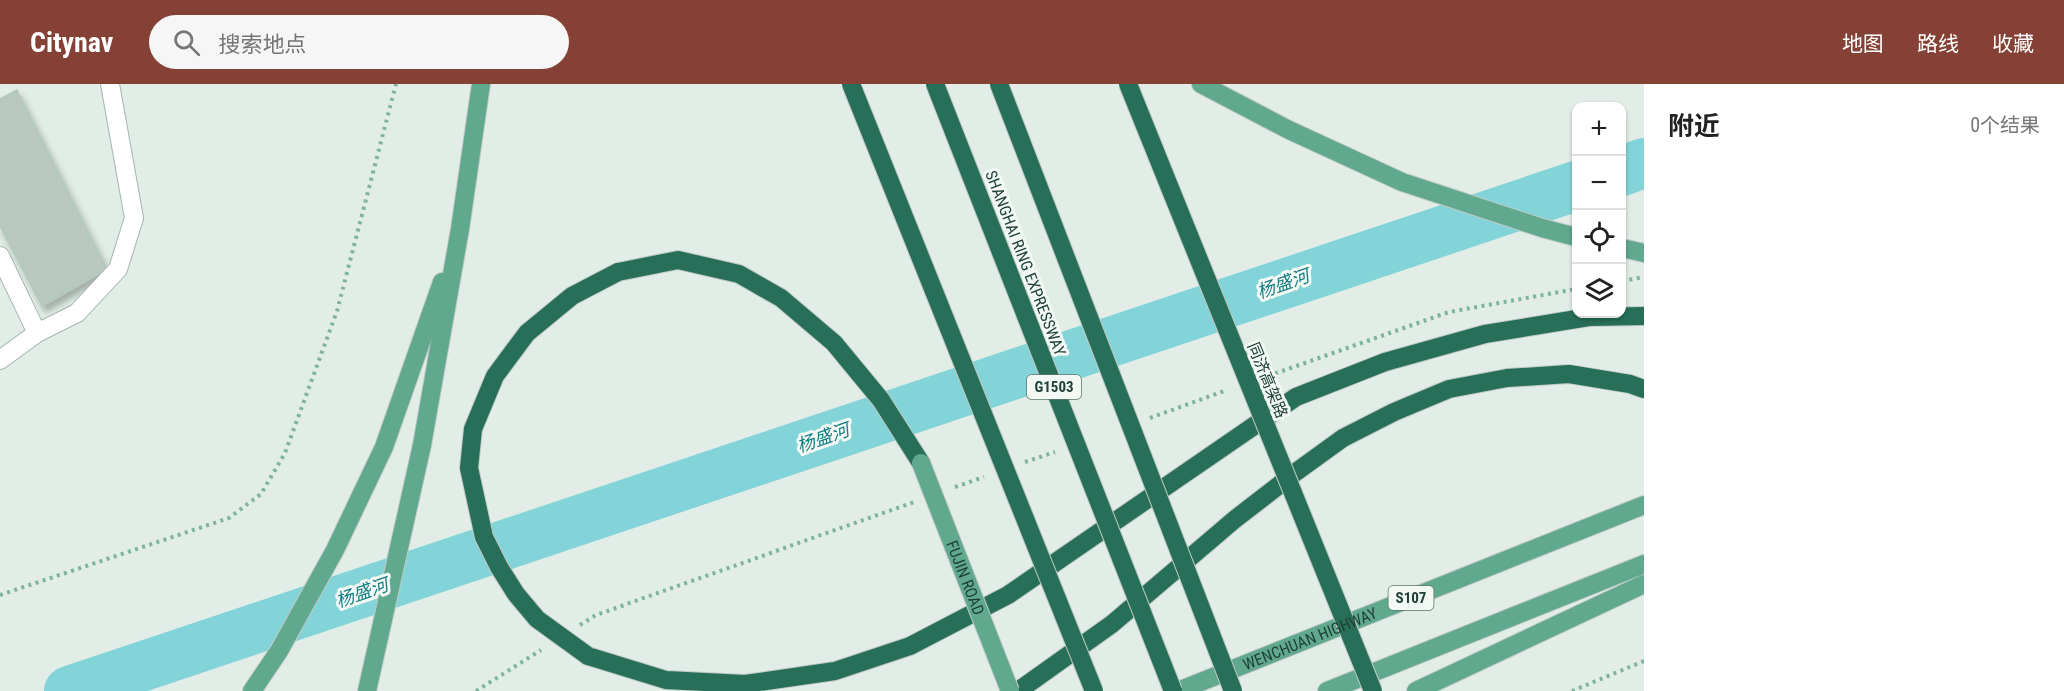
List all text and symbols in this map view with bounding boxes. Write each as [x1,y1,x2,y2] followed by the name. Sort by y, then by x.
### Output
[149,15,569,69] search box
[30,26,113,59] text: Citynav
[170,26,203,59] icon: search
[218,32,306,57] text: 搜索地点
[1842,32,1884,56] text: 地图
[1917,32,1959,56] text: 路线
[1992,32,2034,56] text: 收藏
[1572,102,1626,318] map controls
[1572,102,1626,156] button: +
[1668,111,1720,141] text: 附近
[1970,113,2040,137] text: 0个结果
[1572,156,1626,210] button: −
[981,168,1070,359] street label: SHANGHAI RING EXPRESSWAY
[1572,210,1626,264] button: locate
[1254,264,1315,302] water label: 杨盛河
[1572,264,1626,318] button: layers
[1244,340,1291,421] street label: 同济高架路
[1027,375,1081,399] road number: G1503
[794,418,855,456] water label: 杨盛河
[942,538,988,618] street label: FUJIN ROAD
[333,573,394,611] water label: 杨盛河
[1388,586,1434,610] road number: S107
[1240,603,1380,674] street label: WENCHUAN HIGHWAY

